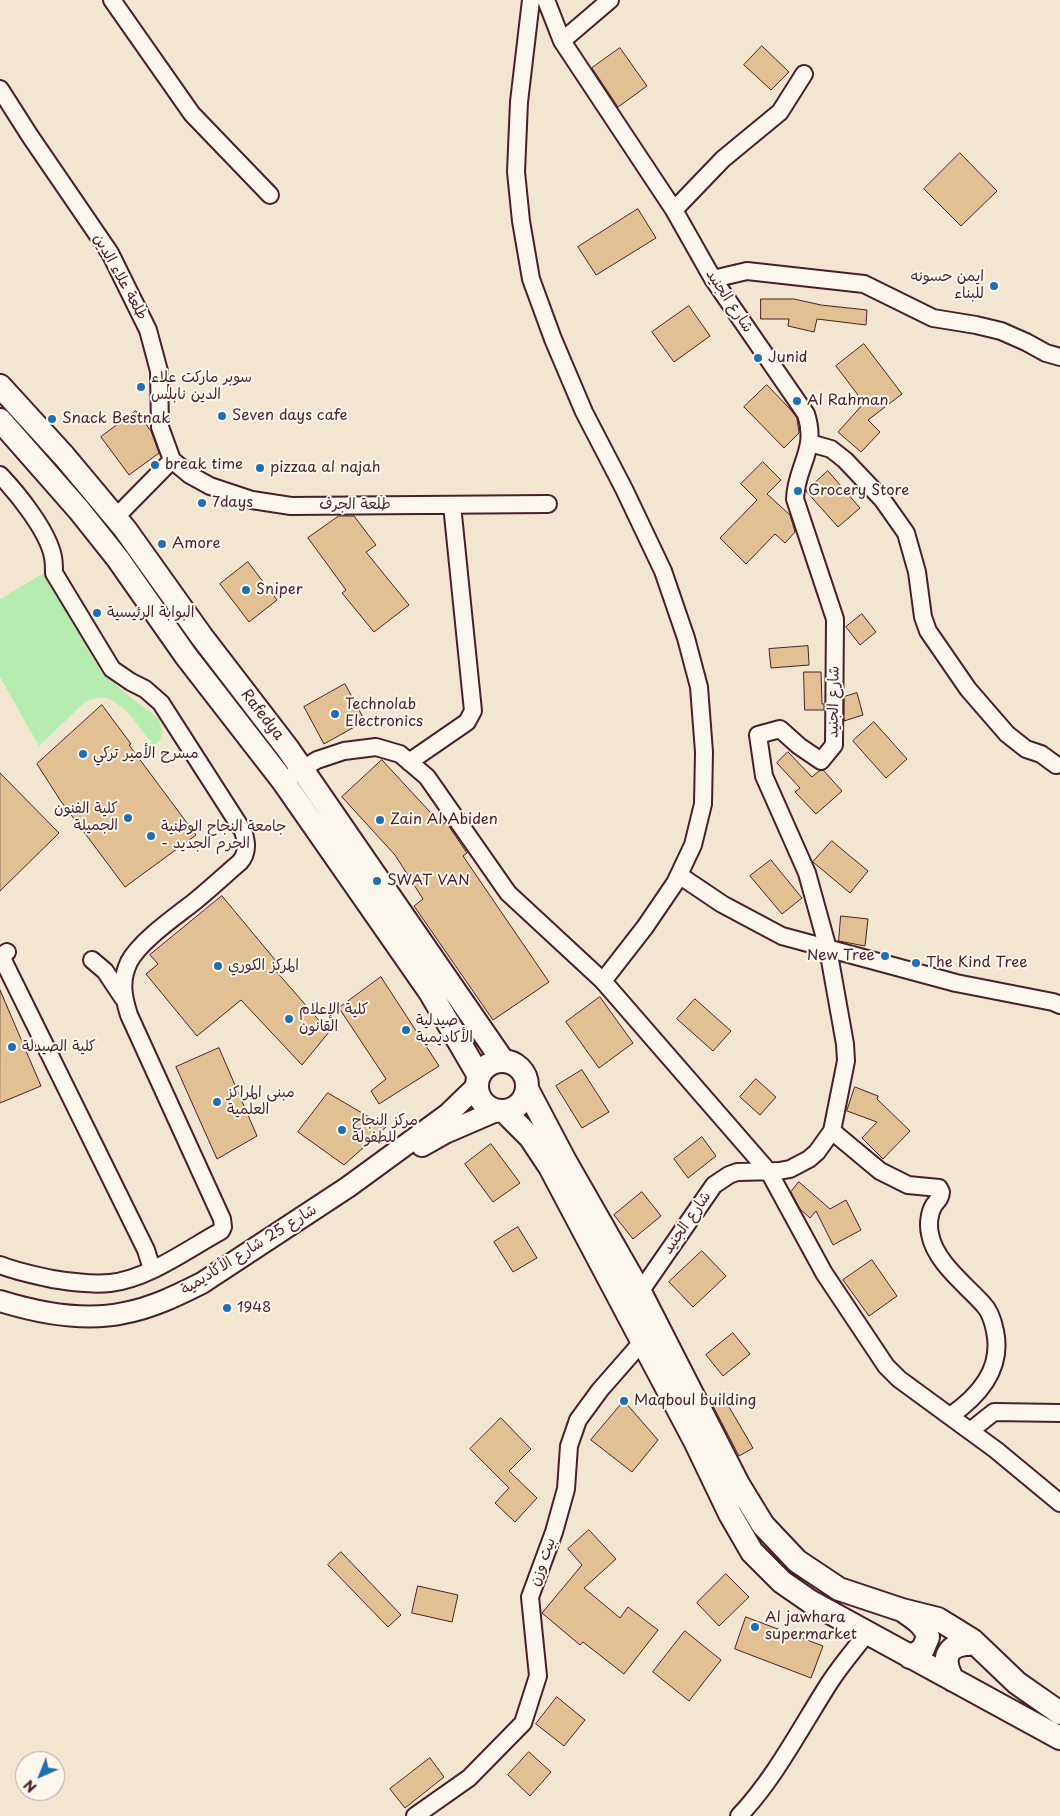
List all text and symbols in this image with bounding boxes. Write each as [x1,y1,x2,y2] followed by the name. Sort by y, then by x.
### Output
[89,231,151,323] street label: طلعة علاء الدين
[701,266,757,336] street label: شارع الجنيد
[910,268,984,303] place label: ايمن حسونه للبناء
[988,280,1000,292] marker: ايمن حسونه للبناء
[768,349,808,367] place label: Junid
[752,352,764,364] marker: Junid
[151,369,252,404] place label: سوبر ماركت علاء الدين نابلس
[135,381,147,393] marker: سوبر ماركت علاء الدين نابلس
[807,392,888,410] place label: Al Rahman
[791,395,803,407] marker: Al Rahman
[232,407,347,425] place label: Seven days cafe
[62,410,170,428] place label: Snack Bestnak
[216,410,228,422] marker: Seven days cafe
[46,413,58,425] marker: Snack Bestnak
[165,456,243,474] place label: break time
[149,459,161,471] marker: break time
[270,459,380,477] place label: pizzaa al najah
[254,462,266,474] marker: pizzaa al najah
[808,482,909,500] place label: Grocery Store
[792,485,804,497] marker: Grocery Store
[212,494,253,512] place label: 7days
[319,496,391,514] street label: طلعة الجرف
[196,497,208,509] marker: 7days
[172,535,221,553] place label: Amore
[156,538,168,550] marker: Amore
[256,581,303,599] place label: Sniper
[240,584,252,596] marker: Sniper
[107,604,194,622] place label: البوابة الرئيسية
[91,607,103,619] marker: البوابة الرئيسية
[824,666,844,738] street label: شارع الجنيد
[237,686,287,744] street label: Rafedya
[345,696,423,731] place label: Technolab Electronics
[329,708,341,720] marker: Technolab Electronics
[93,745,199,763] place label: مسرح الأمير تركي
[77,748,89,760] marker: مسرح الأمير تركي
[54,800,118,835] place label: كلية الفنون الجميلة
[390,811,498,829] place label: Zain Al Abiden
[122,812,134,824] marker: كلية الفنون الجميلة
[374,814,386,826] marker: Zain Al Abiden
[161,818,286,853] place label: جامعة النجاح الوطنية - الحرم الجديد
[145,830,157,842] marker: جامعة النجاح الوطنية - الحرم الجديد
[387,872,470,890] place label: SWAT VAN
[371,875,383,887] marker: SWAT VAN
[807,947,875,965] place label: New Tree
[879,950,891,962] marker: New Tree
[926,954,1028,972] place label: The Kind Tree
[228,957,299,975] place label: المركز الكوري
[910,957,922,969] marker: The Kind Tree
[212,960,224,972] marker: المركز الكوري
[299,1001,368,1036] place label: كلية الإعلام القانون
[416,1012,473,1047] place label: صيدلية الأكاديمية
[283,1013,295,1025] marker: كلية الإعلام القانون
[400,1024,412,1036] marker: صيدلية الأكاديمية
[22,1038,96,1056] place label: كلية الصيدلة
[6,1041,18,1053] marker: كلية الصيدلة
[227,1084,295,1119] place label: مبنى المراكز العلمية
[211,1096,223,1108] marker: مبنى المراكز العلمية
[352,1112,418,1147] place label: مركز النجاح للطفولة
[336,1124,348,1136] marker: مركز النجاح للطفولة
[659,1188,715,1258] street label: شارع الجنيد
[178,1201,320,1299] street label: شارع 25 شارع الأكاديمية
[237,1299,271,1317] place label: 1948
[221,1302,233,1314] marker: 1948
[634,1392,756,1410] place label: Maqboul building
[618,1395,630,1407] marker: Maqboul building
[526,1535,560,1589] street label: بيت وزن
[765,1609,857,1644] place label: Al jawhara supermarket
[749,1621,761,1633] marker: Al jawhara supermarket
[15,1751,65,1801] north arrow
[19,1775,41,1798] text: N

